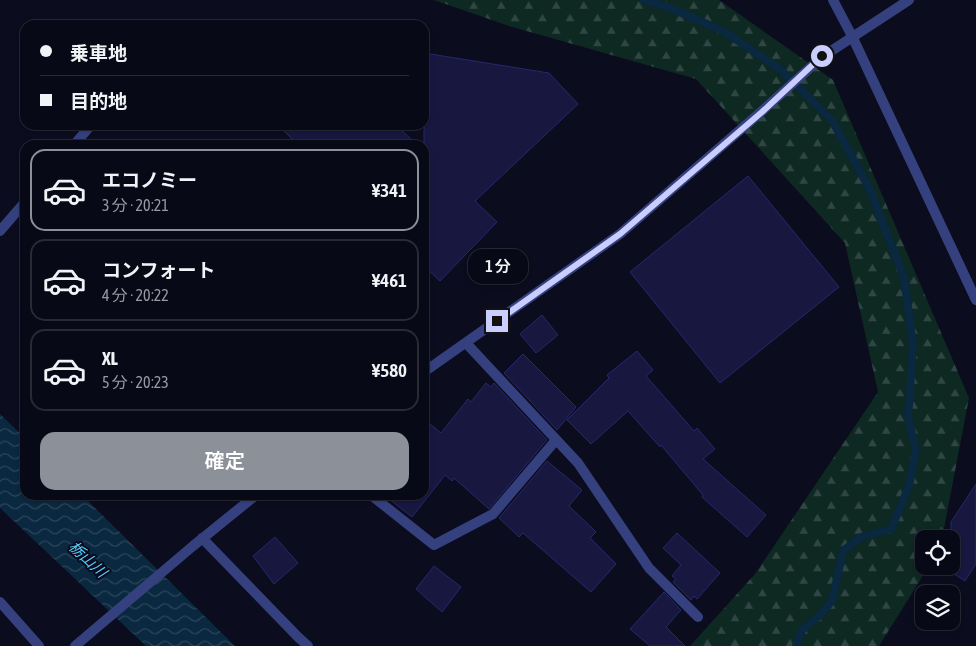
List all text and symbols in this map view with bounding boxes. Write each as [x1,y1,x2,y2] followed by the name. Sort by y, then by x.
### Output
[70,42,127,64] text: 乗車地
[811,45,833,67] route start
[70,90,127,112] text: 目的地
[42,168,87,213] icon: car
[102,169,197,191] text: エコノミー
[372,179,407,201] text: ¥341
[102,196,169,214] text: 3 分 · 20:21
[467,248,527,284] callout: 1 分
[485,257,511,275] text: 1 分
[42,258,87,303] icon: car
[102,259,215,281] text: コンフォート
[372,269,407,291] text: ¥461
[102,286,169,304] text: 4 分 · 20:22
[486,310,508,332] route end
[102,347,118,369] text: XL
[42,348,87,393] icon: car
[372,359,407,381] text: ¥580
[102,373,169,391] text: 5 分 · 20:23
[40,432,409,490] button: 確定
[915,530,960,630] map controls
[915,530,960,575] button: locate
[66,537,112,582] water label: 栃山川
[915,585,960,630] button: layers

